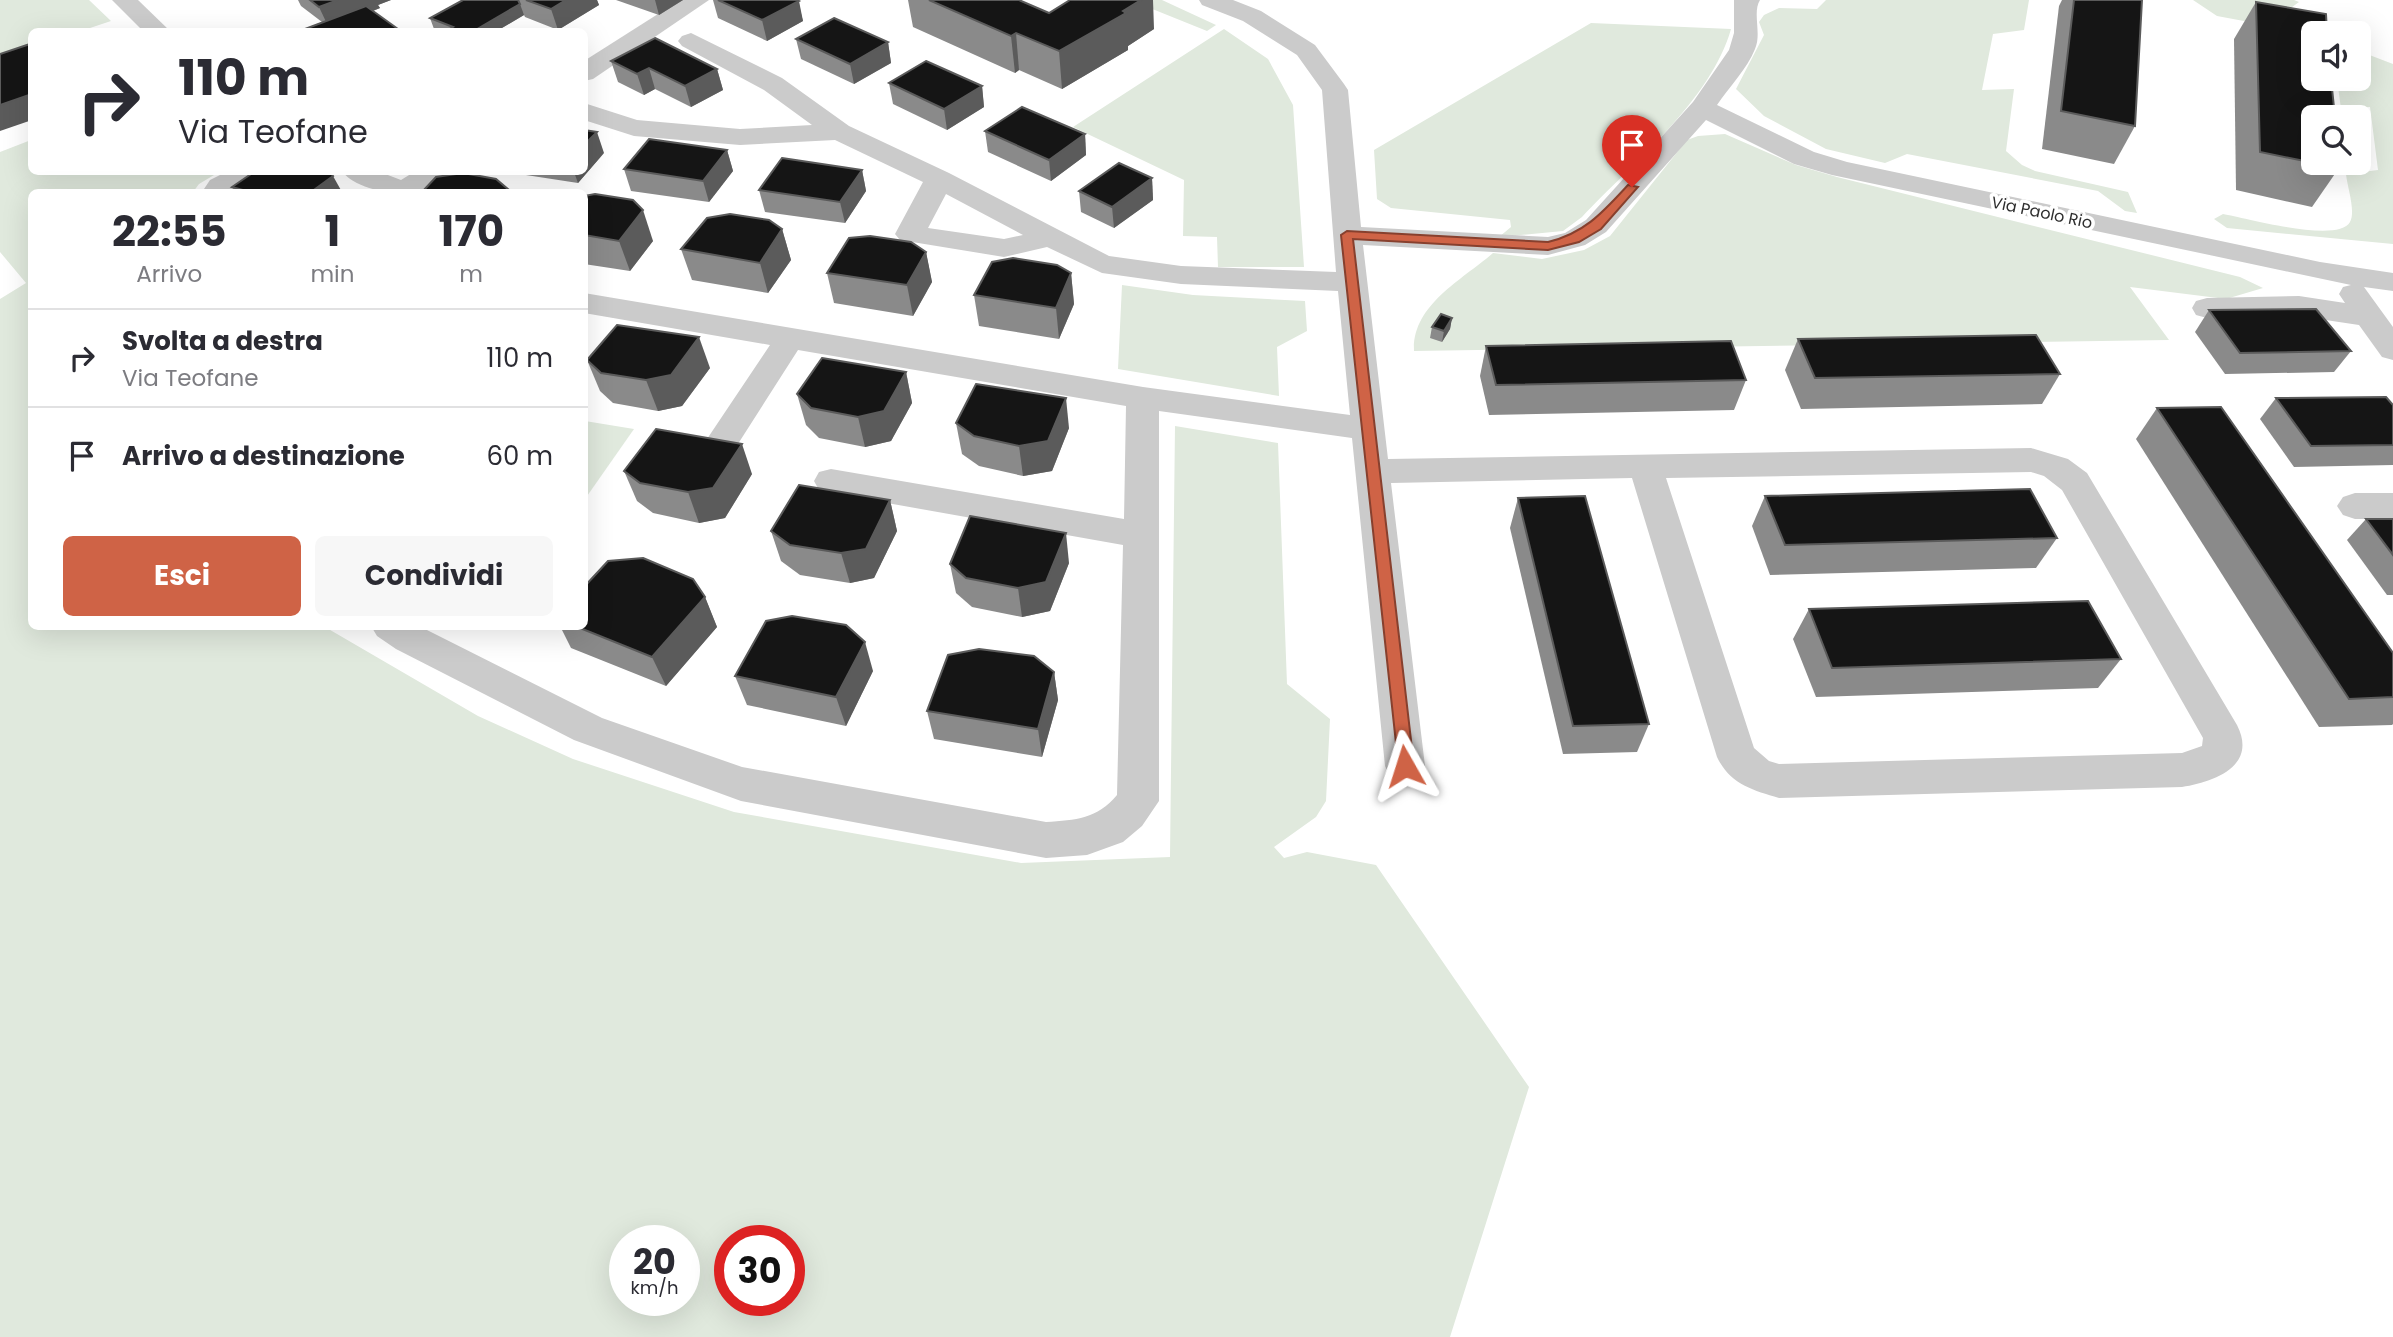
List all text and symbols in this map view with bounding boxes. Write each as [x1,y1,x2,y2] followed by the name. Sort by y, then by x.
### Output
[2301,21,2371,175] map controls
[2301,21,2371,91] button: sound
[178,44,309,112] text: 110 m
[63,56,154,147] icon: right
[2301,105,2371,175] button: search
[178,109,368,154] text: Via Teofane
[1602,115,1662,187] pin
[1613,126,1651,164] icon: arrive
[1989,191,2094,234] street label: Via Paolo Rio
[112,202,226,261] text: 22:55
[325,202,340,261] text: 1
[438,202,504,261] text: 170
[136,258,202,290] text: Arrivo
[310,258,354,290] text: min
[459,258,483,290] text: m
[122,323,323,359] text: Svolta a destra
[63,339,101,377] icon: right
[486,340,553,376] text: 110 m
[122,362,258,394] text: Via Teofane
[63,437,101,475] icon: arrive
[122,438,405,474] text: Arrivo a destinazione
[486,438,553,474] text: 60 m
[63,536,301,616] button: Esci
[315,536,553,616] button: Condividi
[1368,729,1442,803] position arrow
[714,1225,805,1316] speed limit sign: 30
[633,1237,676,1286] text: 20
[631,1275,678,1300] text: km/h

